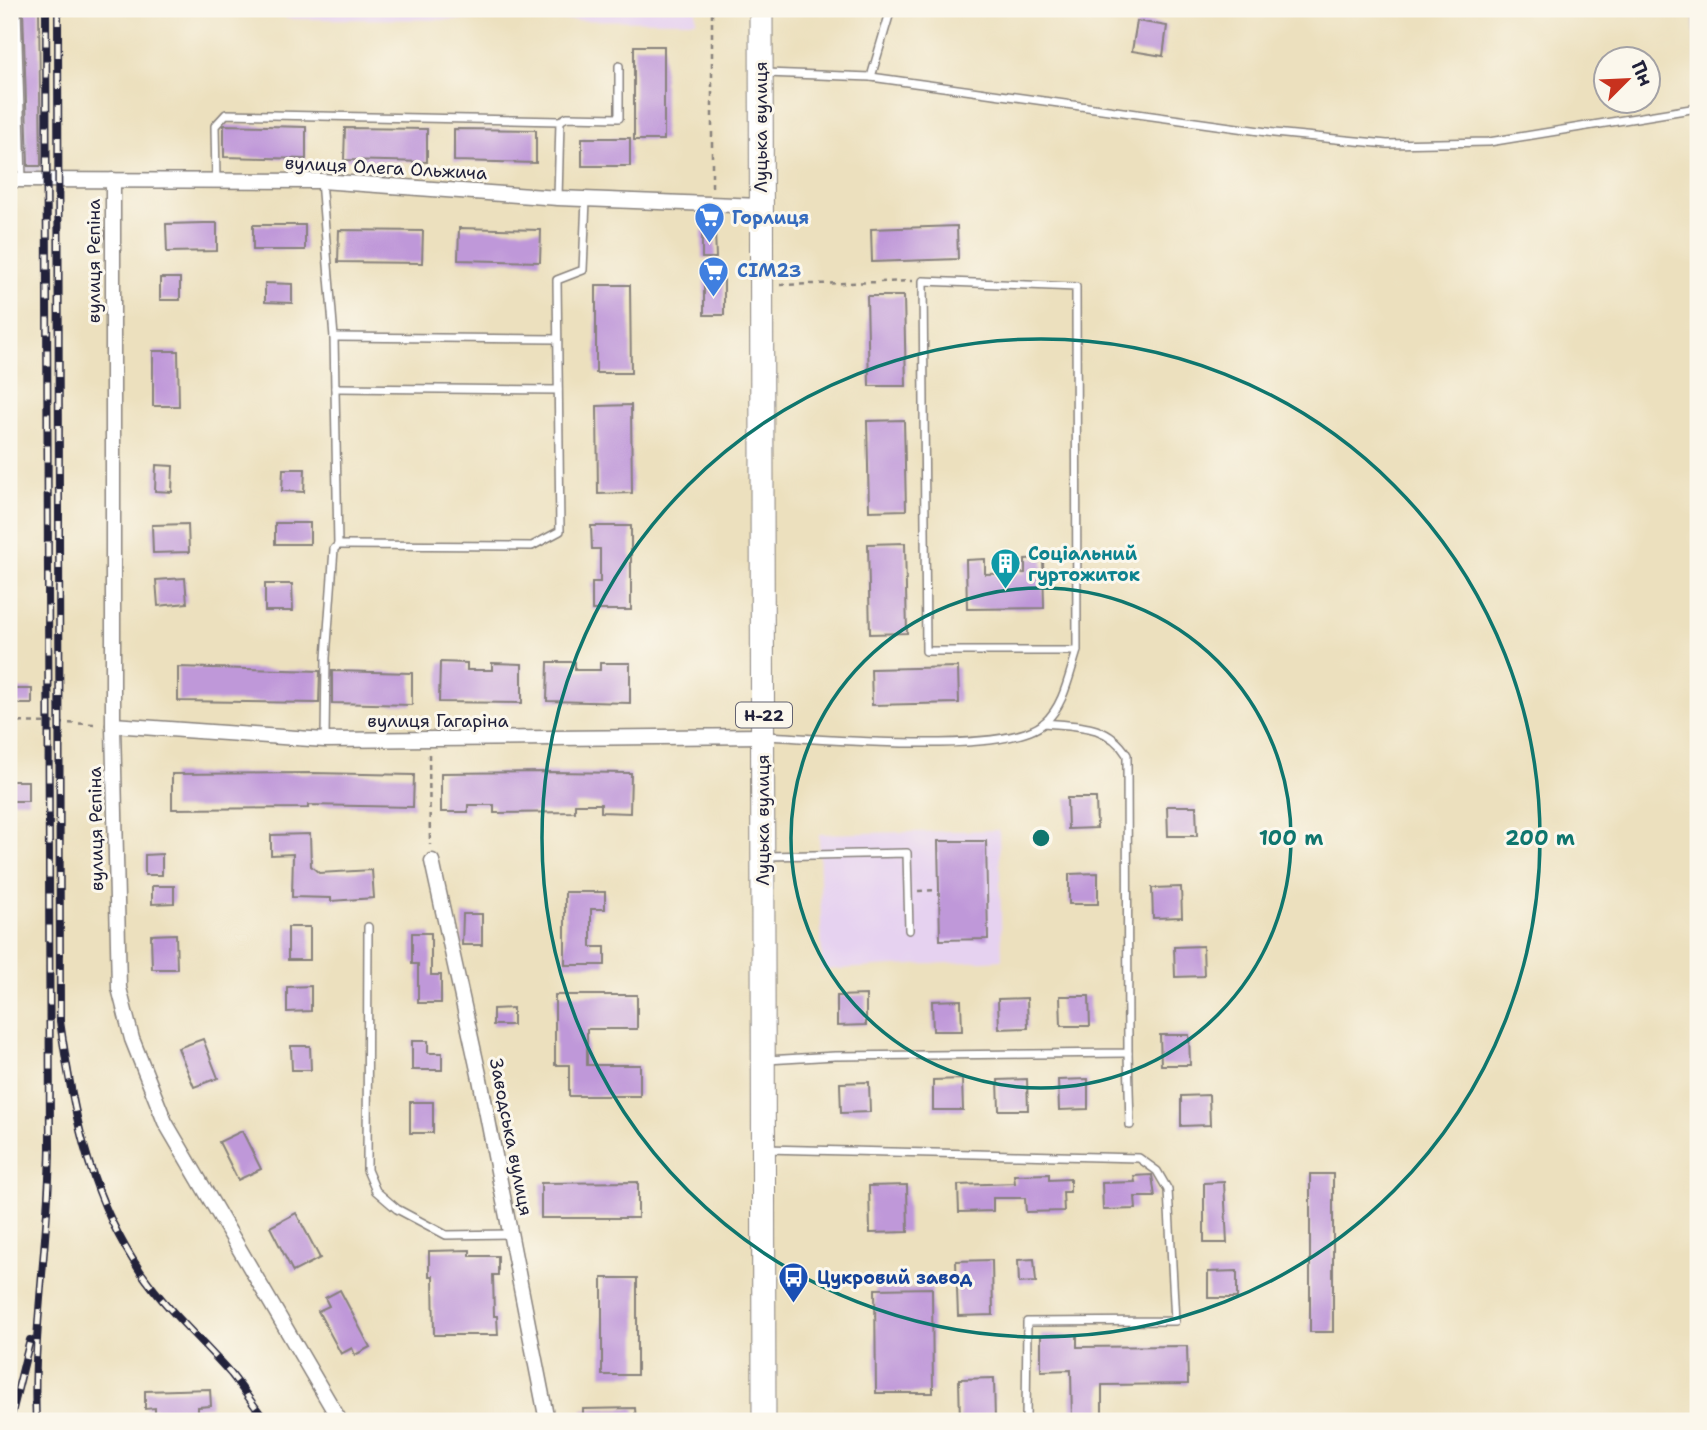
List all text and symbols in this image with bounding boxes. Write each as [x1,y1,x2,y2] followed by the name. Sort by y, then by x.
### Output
[1592,46,1662,116] north arrow
[1626,57,1659,90] text: Пн
[749,61,773,193] street label: Луцька вулиця
[284,151,488,185] street label: вулиця Олега Ольжича
[82,199,106,323] street label: вулиця Рєпіна
[692,201,726,245] supermarket icon: Горлиця
[732,206,809,230] place label: Горлиця
[697,254,731,298] supermarket icon: СІМ23
[737,259,801,283] place label: СІМ23
[1028,542,1140,587] place label: Соціальний гуртожиток
[988,547,1022,591] building icon: Соціальний гуртожиток
[736,702,792,728] road number: Н-22
[367,709,509,733] street label: вулиця Гагаріна
[751,754,775,886] street label: Луцька вулиця
[83,767,109,891] street label: вулиця Рєпіна
[1259,824,1323,852] text: 100 m
[1505,824,1575,852] text: 200 m
[1029,826,1053,850] centre of rings
[484,1056,538,1218] street label: Заводська вулиця
[777,1261,811,1305] bus stop icon: Цукровий завод
[817,1266,973,1290] place label: Цукровий завод

